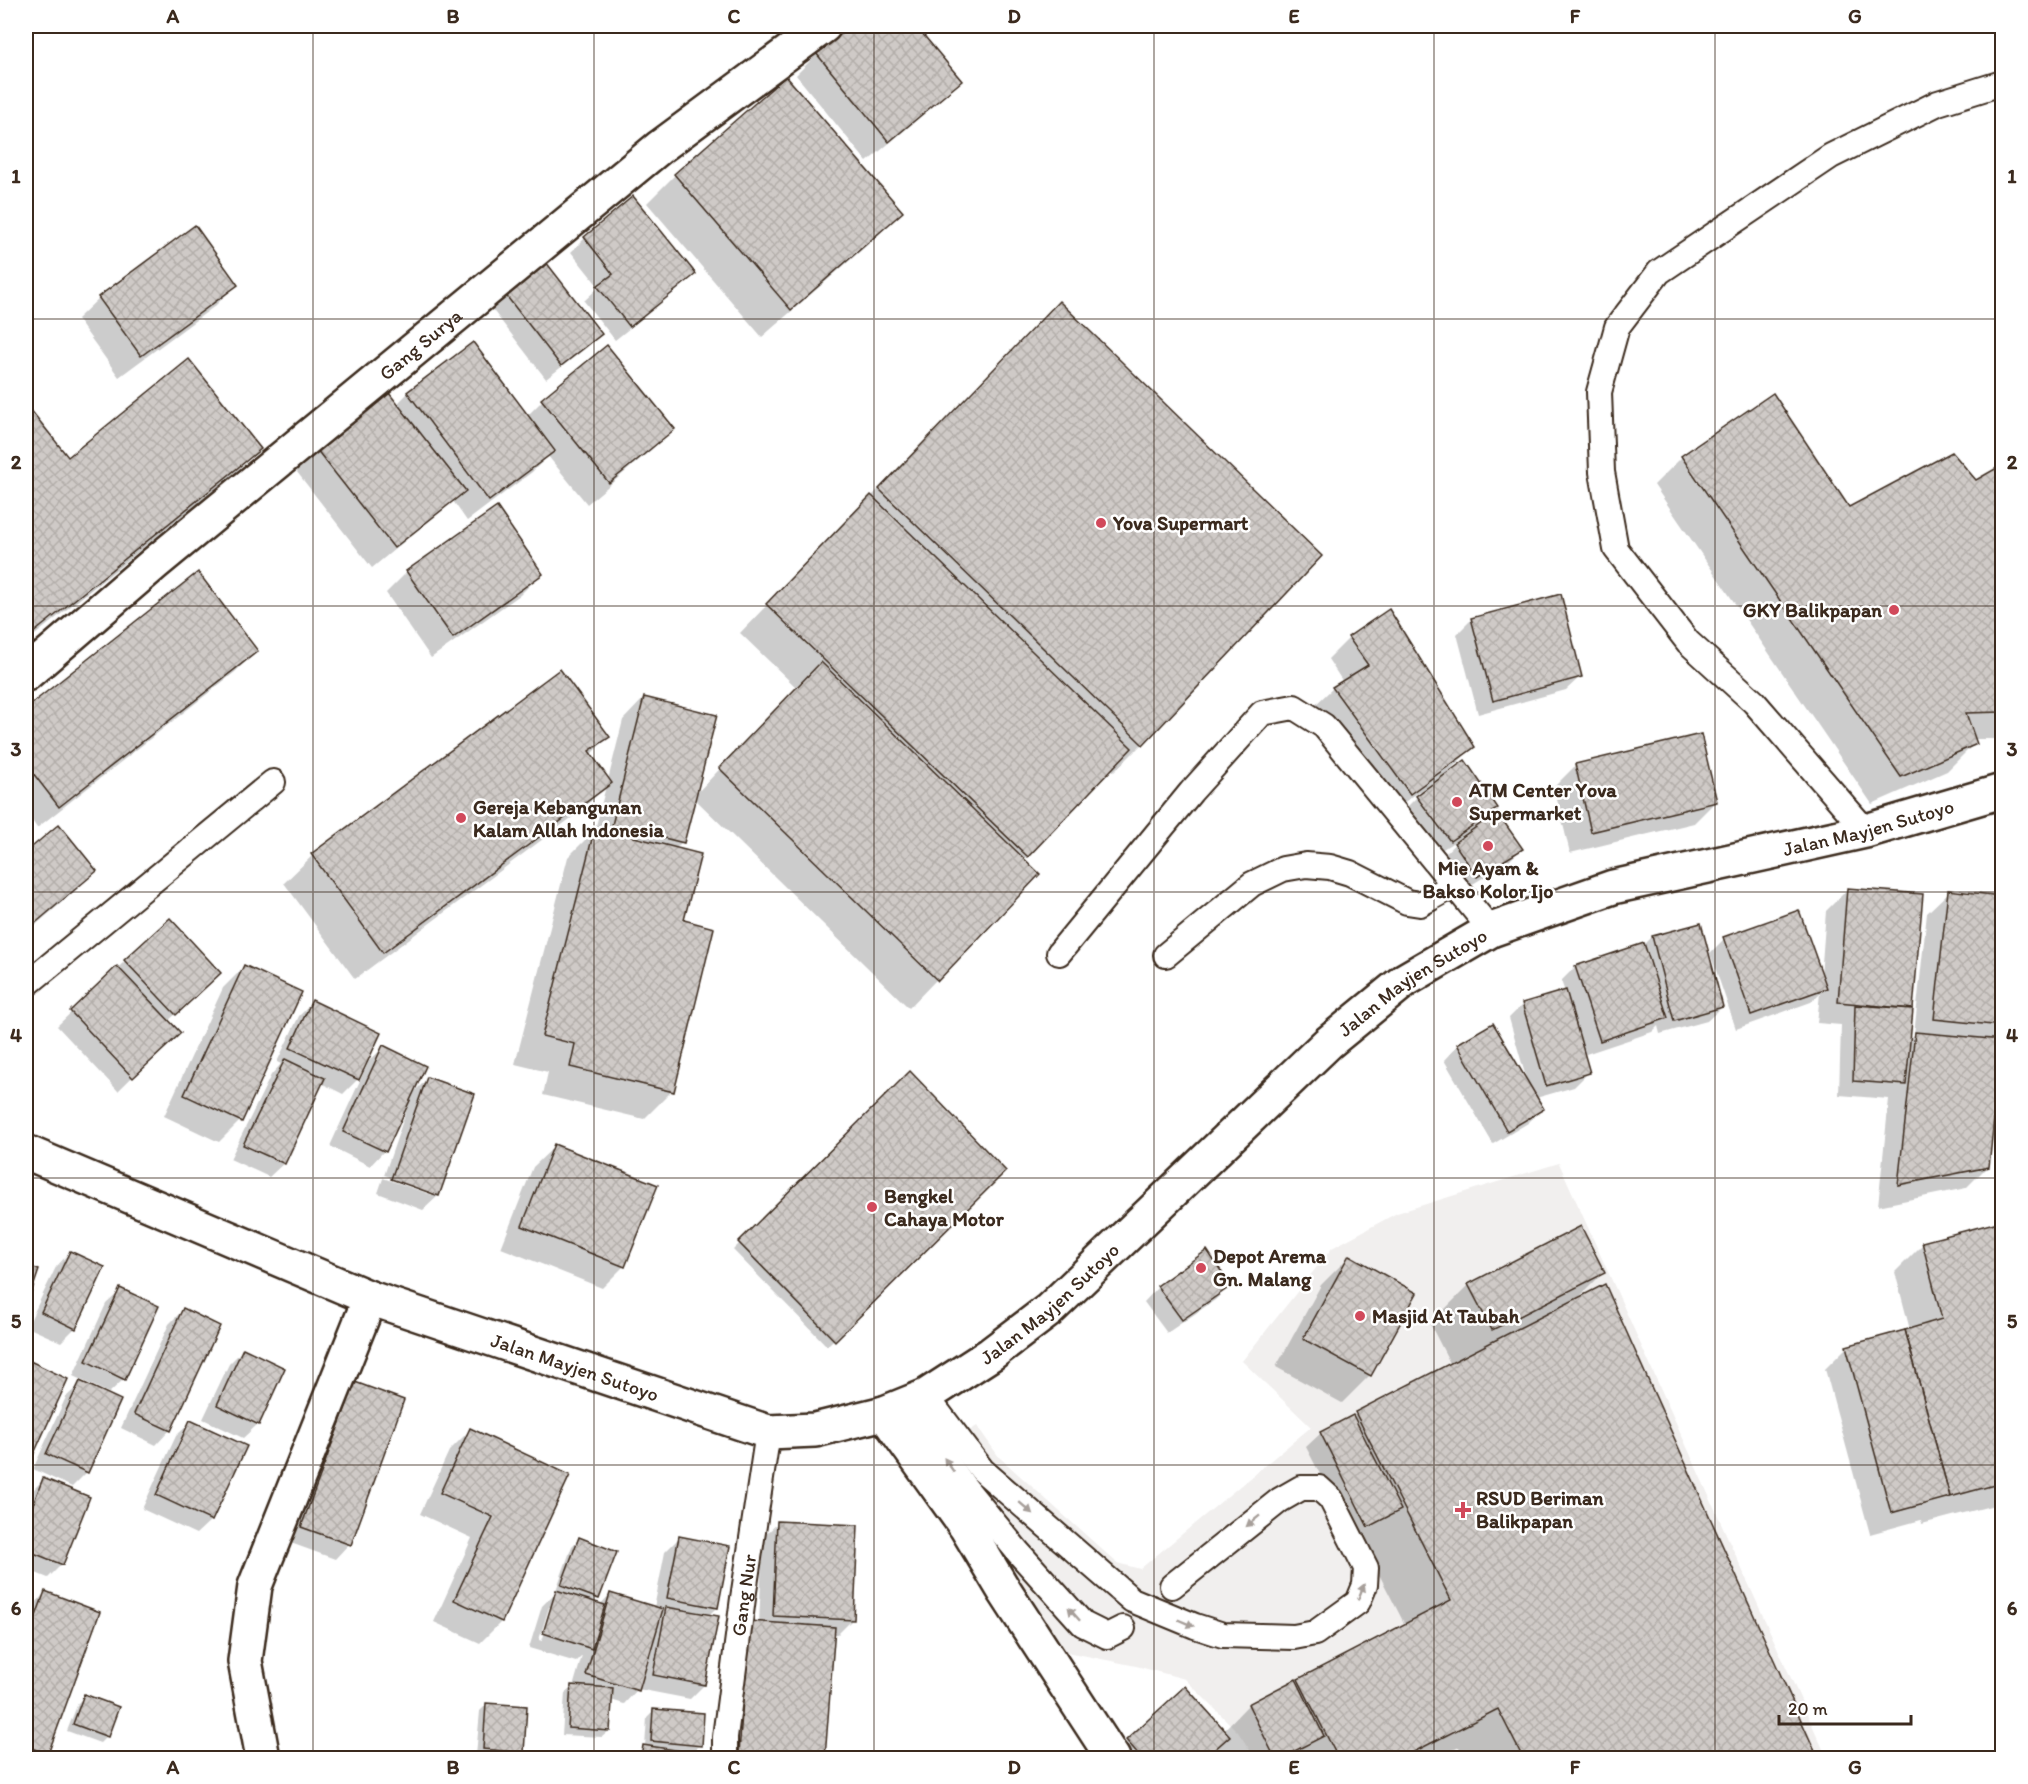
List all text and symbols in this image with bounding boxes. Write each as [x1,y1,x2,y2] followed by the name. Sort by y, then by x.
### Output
[166,4,180,28] text: A
[447,4,460,28] text: B
[728,4,741,28] text: C
[1007,4,1021,28] text: D
[1288,4,1300,28] text: E
[1570,4,1581,28] text: F
[1848,4,1862,28] text: G
[11,164,21,188] text: 1
[2007,164,2017,188] text: 1
[374,303,467,385] street label: Gang Surya
[11,450,22,474] text: 2
[2007,450,2018,474] text: 2
[1112,511,1249,536] place label: Yova Supermart
[1094,516,1108,530] marker: Yova Supermart
[1743,598,1882,623] place label: GKY Balikpapan
[1887,603,1901,617] marker: GKY Balikpapan
[11,737,22,761] text: 3
[2007,737,2018,761] text: 3
[1468,778,1617,826] place label: ATM Center Yova Supermarket
[1781,794,1957,861] street label: Jalan Mayjen Sutoyo
[473,795,665,842] place label: Gereja Kebangunan Kalam Allah Indonesia
[1450,795,1464,809] marker: ATM Center Yova Supermarket
[454,811,468,825] marker: Gereja Kebangunan Kalam Allah Indonesia
[1481,839,1495,853] marker: Mie Ayam & Bakso Kolor Ijo
[1423,856,1553,904] place label: Mie Ayam & Bakso Kolor Ijo
[1333,923,1491,1042] street label: Jalan Mayjen Sutoyo
[10,1023,22,1047] text: 4
[2006,1023,2018,1047] text: 4
[884,1184,1005,1232] place label: Bengkel Cahaya Motor
[865,1200,879,1214] marker: Bengkel Cahaya Motor
[976,1237,1124,1370] street label: Jalan Mayjen Sutoyo
[1213,1244,1327,1292] place label: Depot Arema Gn. Malang
[1194,1261,1208,1275] marker: Depot Arema Gn. Malang
[1372,1304,1520,1329] place label: Masjid At Taubah
[11,1309,22,1333] text: 5
[1353,1309,1367,1323] marker: Masjid At Taubah
[2007,1309,2018,1333] text: 5
[488,1328,662,1406] street label: Jalan Mayjen Sutoyo
[943,1457,955,1473] one-way arrow
[1476,1486,1604,1534] place label: RSUD Beriman Balikpapan
[1018,1501,1033,1514] one-way arrow
[1454,1501,1472,1519] marker: RSUD Beriman Balikpapan
[1245,1515,1261,1528] one-way arrow
[726,1553,761,1638] street label: Gang Nur
[1357,1583,1367,1601] one-way arrow
[11,1596,22,1620] text: 6
[2007,1596,2018,1620] text: 6
[1068,1607,1081,1622] one-way arrow
[1177,1619,1195,1628] one-way arrow
[1779,1688,1911,1726] scale bar
[1788,1698,1828,1720] text: 20 m
[166,1755,180,1779] text: A
[447,1755,460,1779] text: B
[728,1755,741,1779] text: C
[1007,1755,1021,1779] text: D
[1288,1755,1300,1779] text: E
[1570,1755,1581,1779] text: F
[1848,1755,1862,1779] text: G

